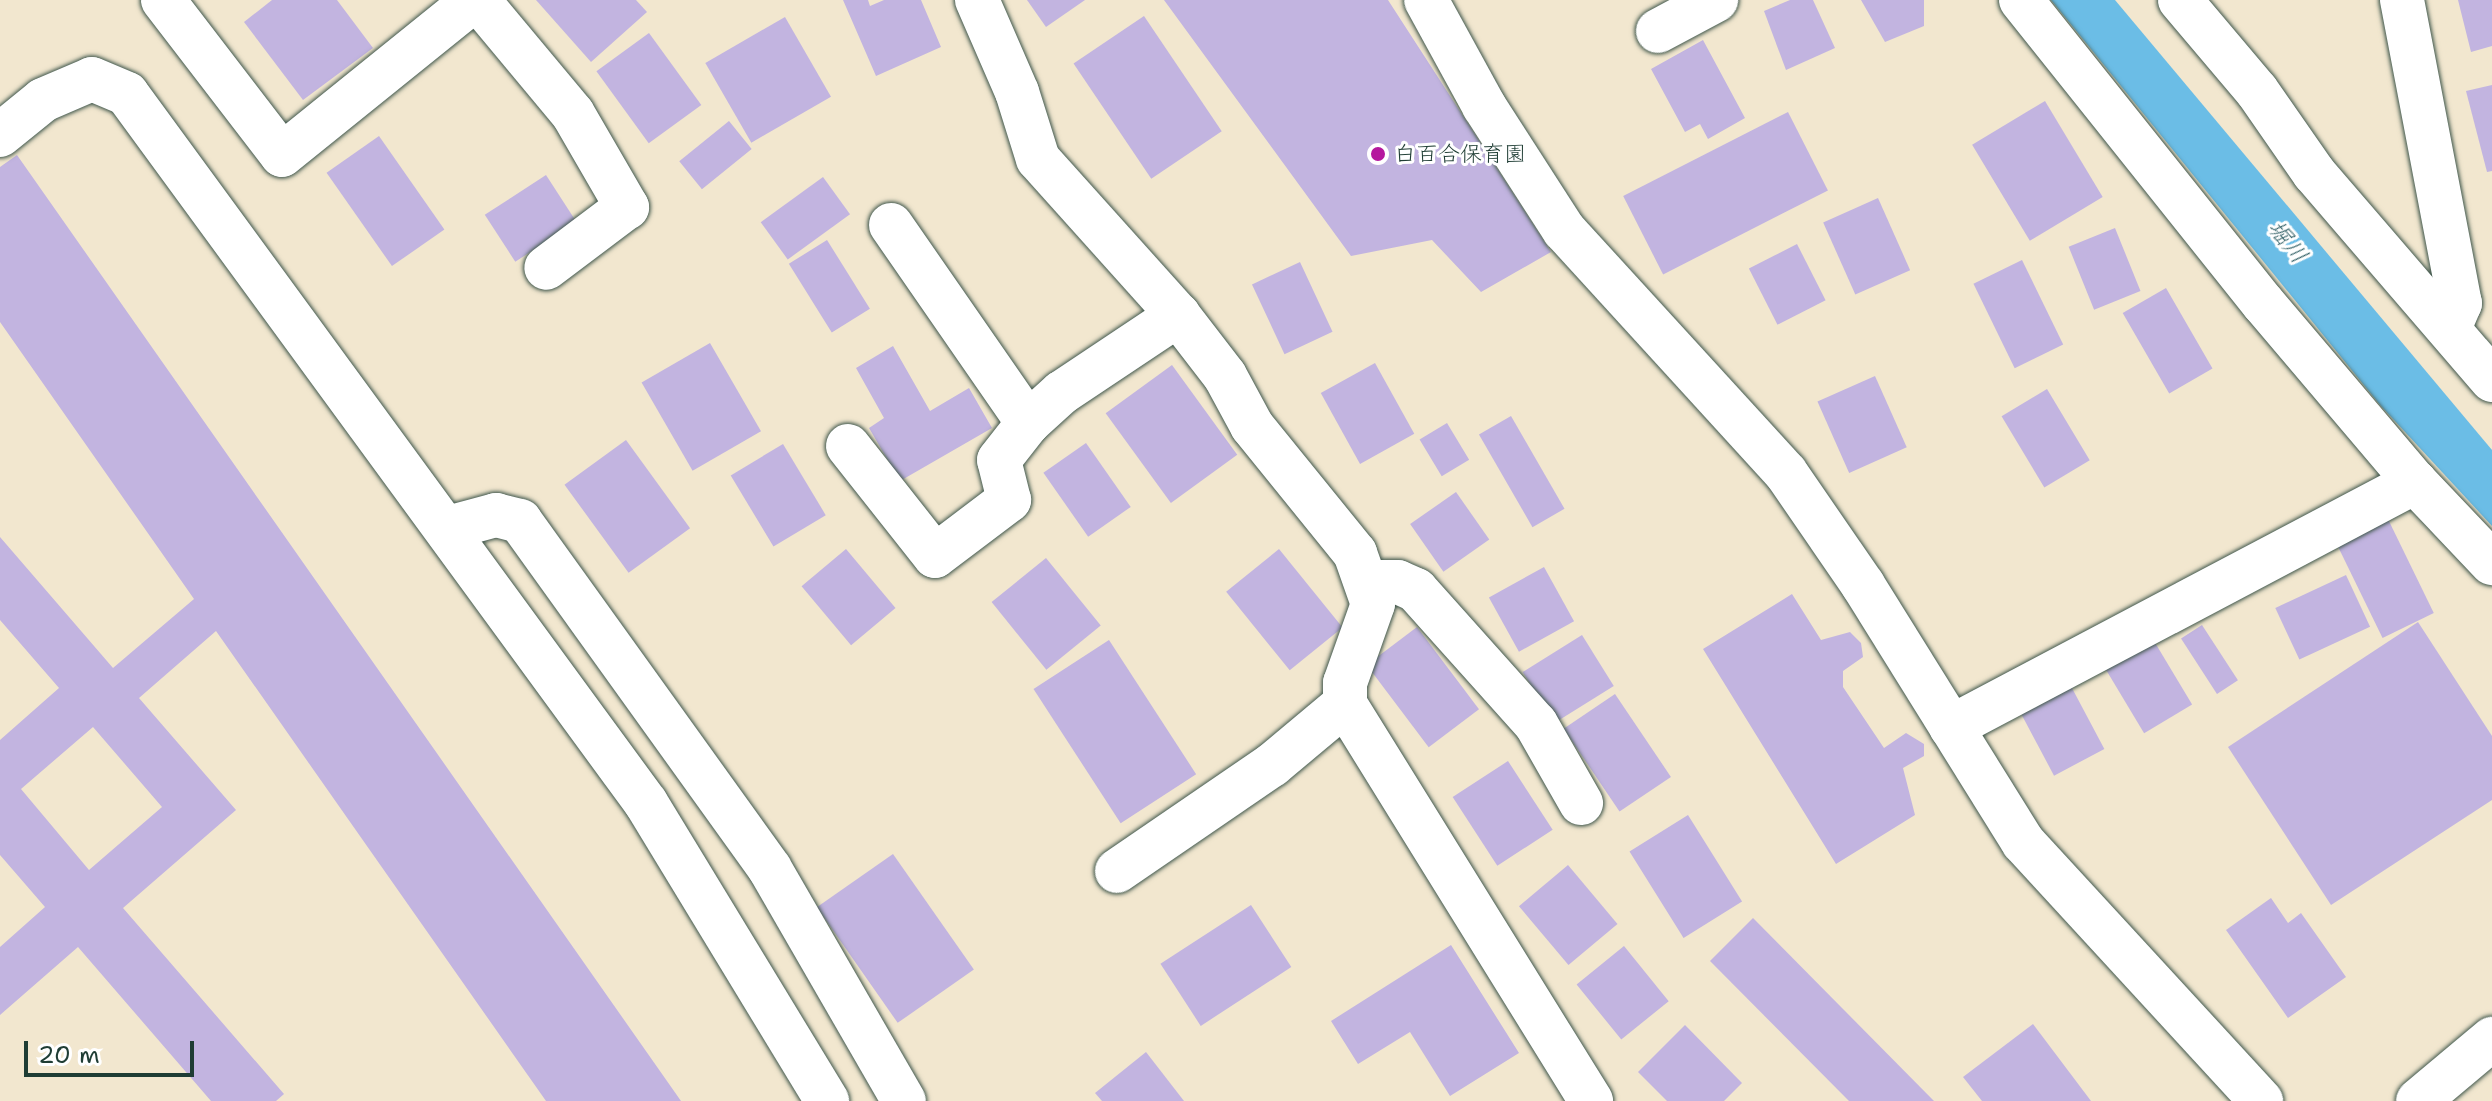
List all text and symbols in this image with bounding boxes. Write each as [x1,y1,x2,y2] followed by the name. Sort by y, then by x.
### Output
[1394,141,1526,167] place label: 白百合保育園
[1369,145,1387,163] marker: 白百合保育園
[2261,214,2313,270] water label: 堀川
[28,1025,198,1075] scale bar
[38,1039,100,1071] text: 20 m

